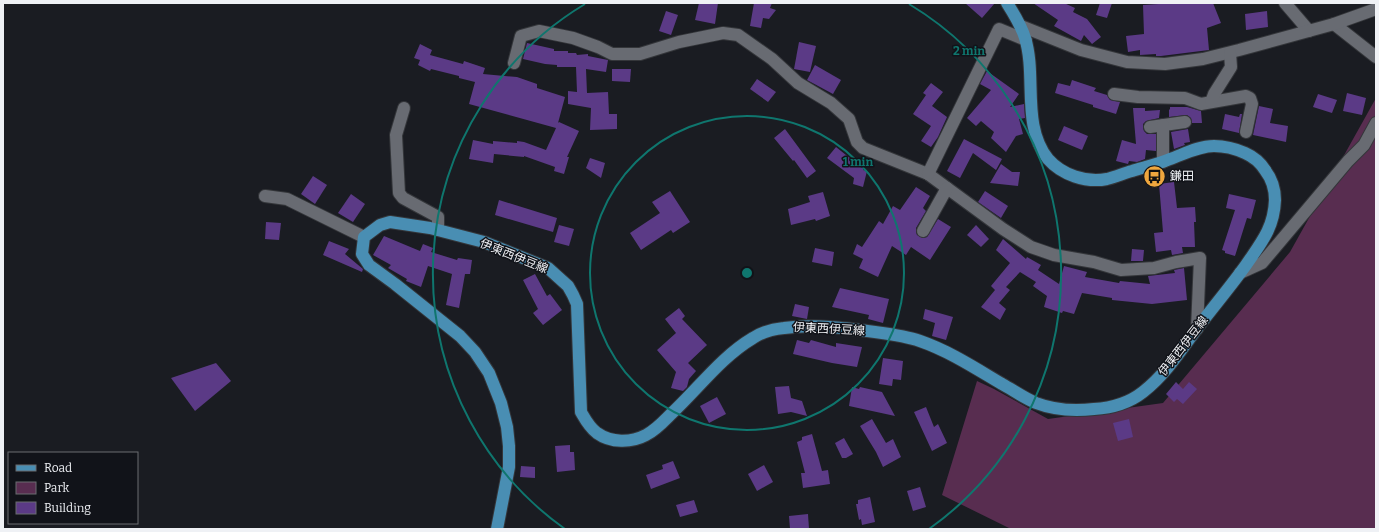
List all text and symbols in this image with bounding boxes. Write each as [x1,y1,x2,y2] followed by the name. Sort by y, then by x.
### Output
[953,44,985,58] text: 2 min
[843,155,873,169] text: 1 min
[1141,163,1167,189] bus stop icon: 鎌田
[1170,169,1194,183] place label: 鎌田
[478,236,550,276] street label: 伊東西伊豆線
[740,266,754,280] centre of rings
[1155,313,1211,379] street label: 伊東西伊豆線
[793,320,865,338] street label: 伊東西伊豆線
[8,452,138,524] legend
[44,461,72,475] text: Road
[44,481,70,495] text: Park
[44,501,91,515] text: Building

